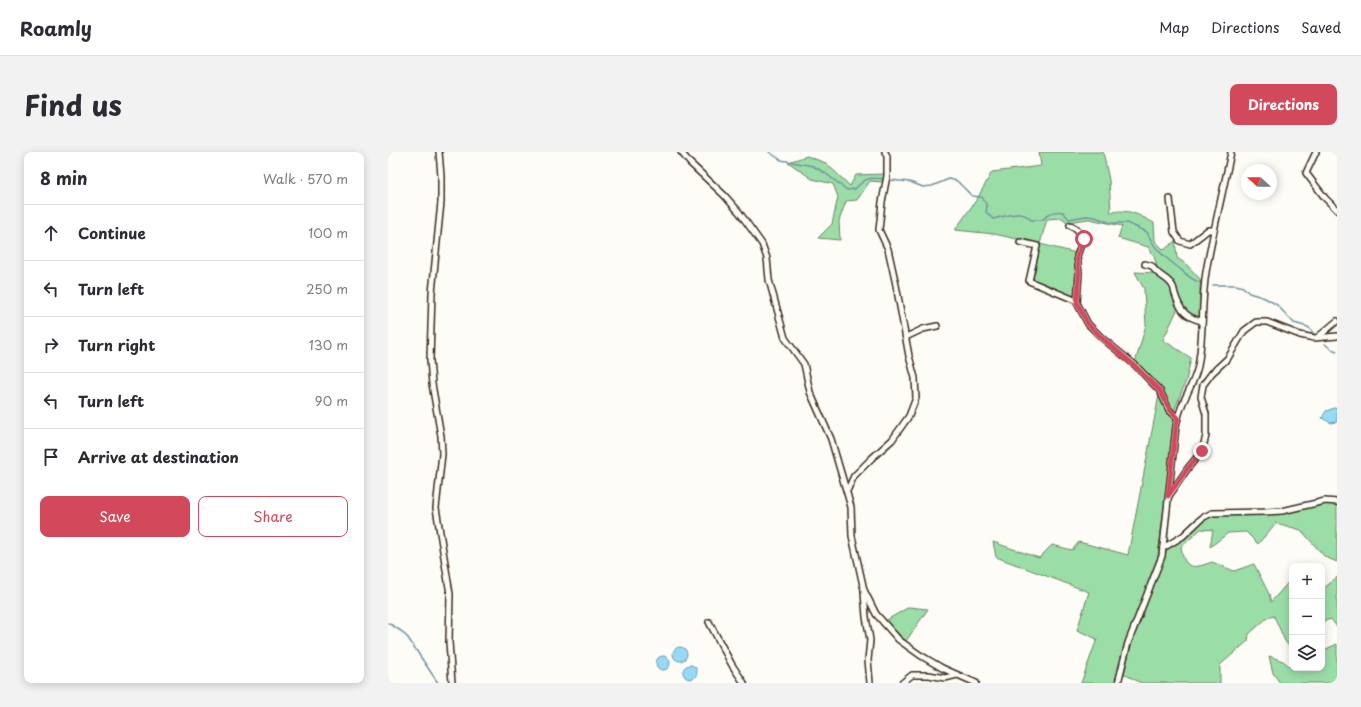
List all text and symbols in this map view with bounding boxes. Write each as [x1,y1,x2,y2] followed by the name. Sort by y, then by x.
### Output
[20,14,92,42] text: Roamly
[1159,17,1189,38] text: Map
[1211,17,1279,38] text: Directions
[1301,17,1341,38] text: Saved
[24,83,122,126] text: Find us
[1230,84,1337,125] button: Directions
[1241,164,1277,200] north arrow
[40,165,88,191] text: 8 min
[263,169,348,188] text: Walk · 570 m
[78,221,146,244] text: Continue
[40,222,62,244] icon: ahead
[308,223,348,242] text: 100 m
[1075,230,1093,248] route start
[78,277,144,300] text: Turn left
[40,278,62,300] icon: left
[306,279,348,298] text: 250 m
[78,333,155,356] text: Turn right
[40,334,62,356] icon: right
[309,335,348,354] text: 130 m
[78,389,144,412] text: Turn left
[40,390,62,412] icon: left
[315,391,348,410] text: 90 m
[1193,442,1211,460] route end
[78,445,239,468] text: Arrive at destination
[40,446,62,468] icon: arrive
[40,496,190,537] button: Save
[198,496,348,537] button: Share
[1289,563,1325,671] map controls
[1289,563,1325,599] button: +
[1289,599,1325,635] button: −
[1289,635,1325,671] button: layers

